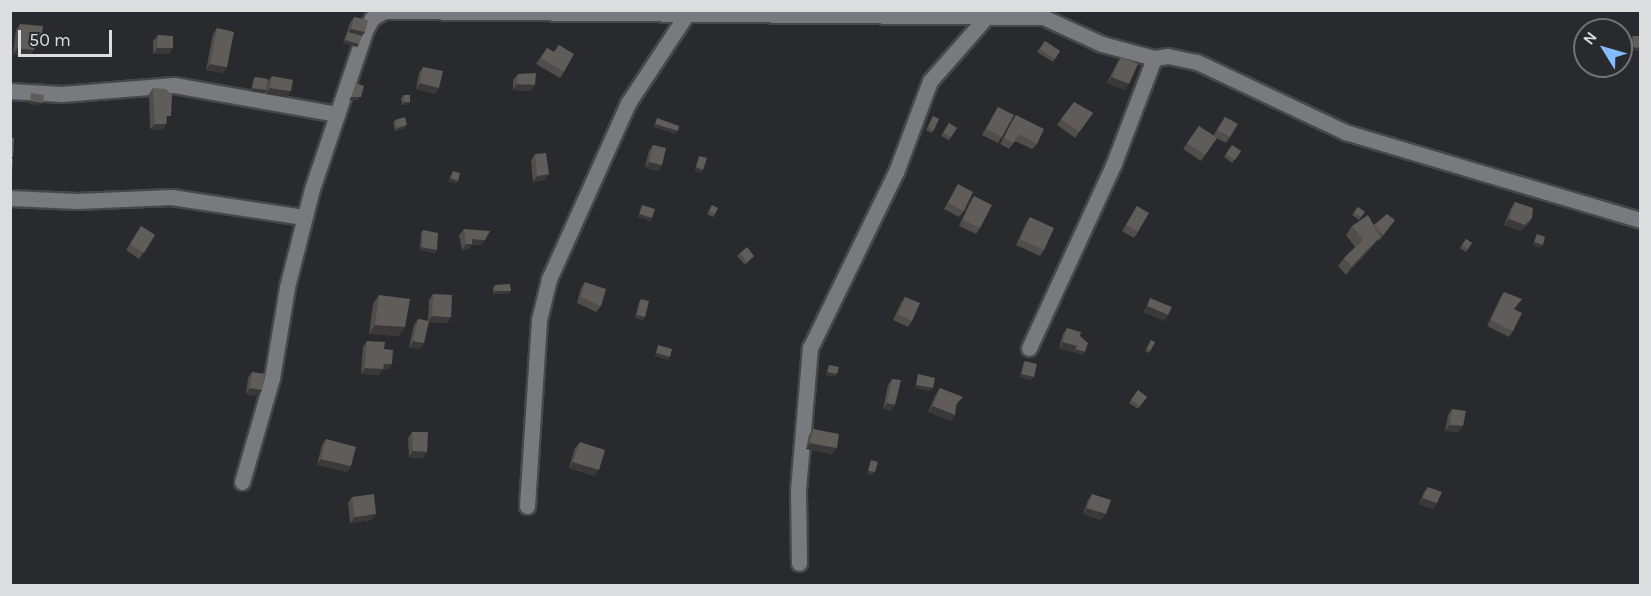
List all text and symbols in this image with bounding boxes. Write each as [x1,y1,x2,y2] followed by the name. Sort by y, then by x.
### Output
[21,18,116,56] scale bar
[1573,18,1633,78] north arrow
[1579,28,1601,48] text: N
[29,29,71,51] text: 50 m

